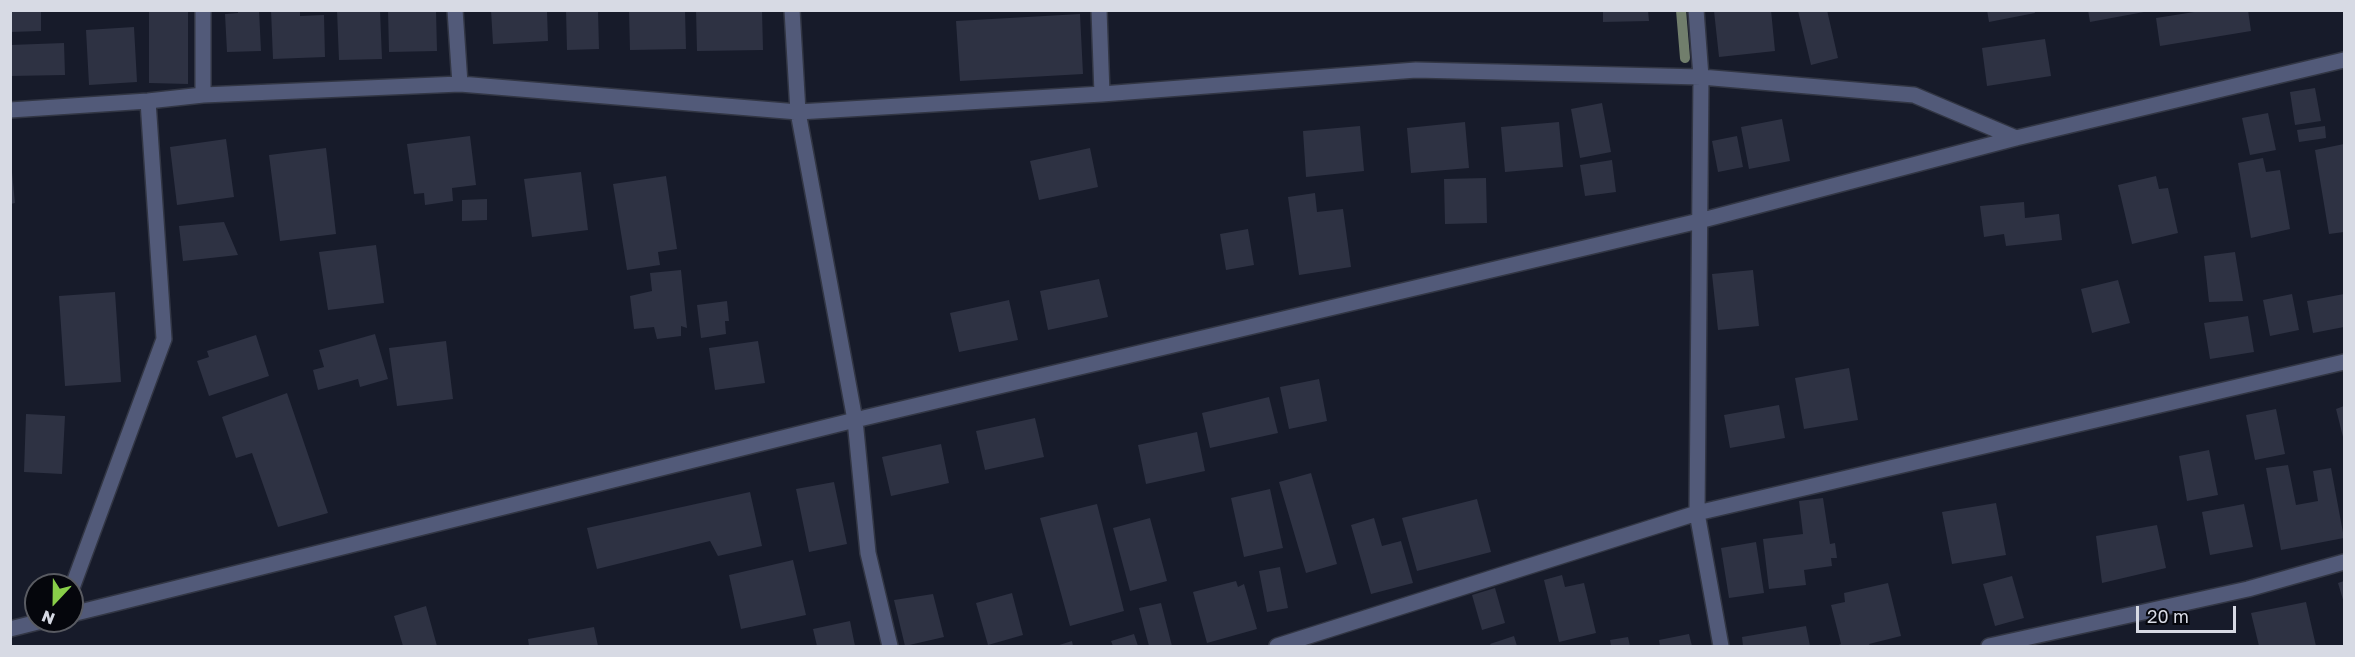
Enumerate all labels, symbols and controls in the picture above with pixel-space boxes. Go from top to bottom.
north arrow [24,573,84,633]
scale bar [2139,594,2240,632]
text: 20 m [2147,605,2189,627]
text: N [39,606,57,629]

